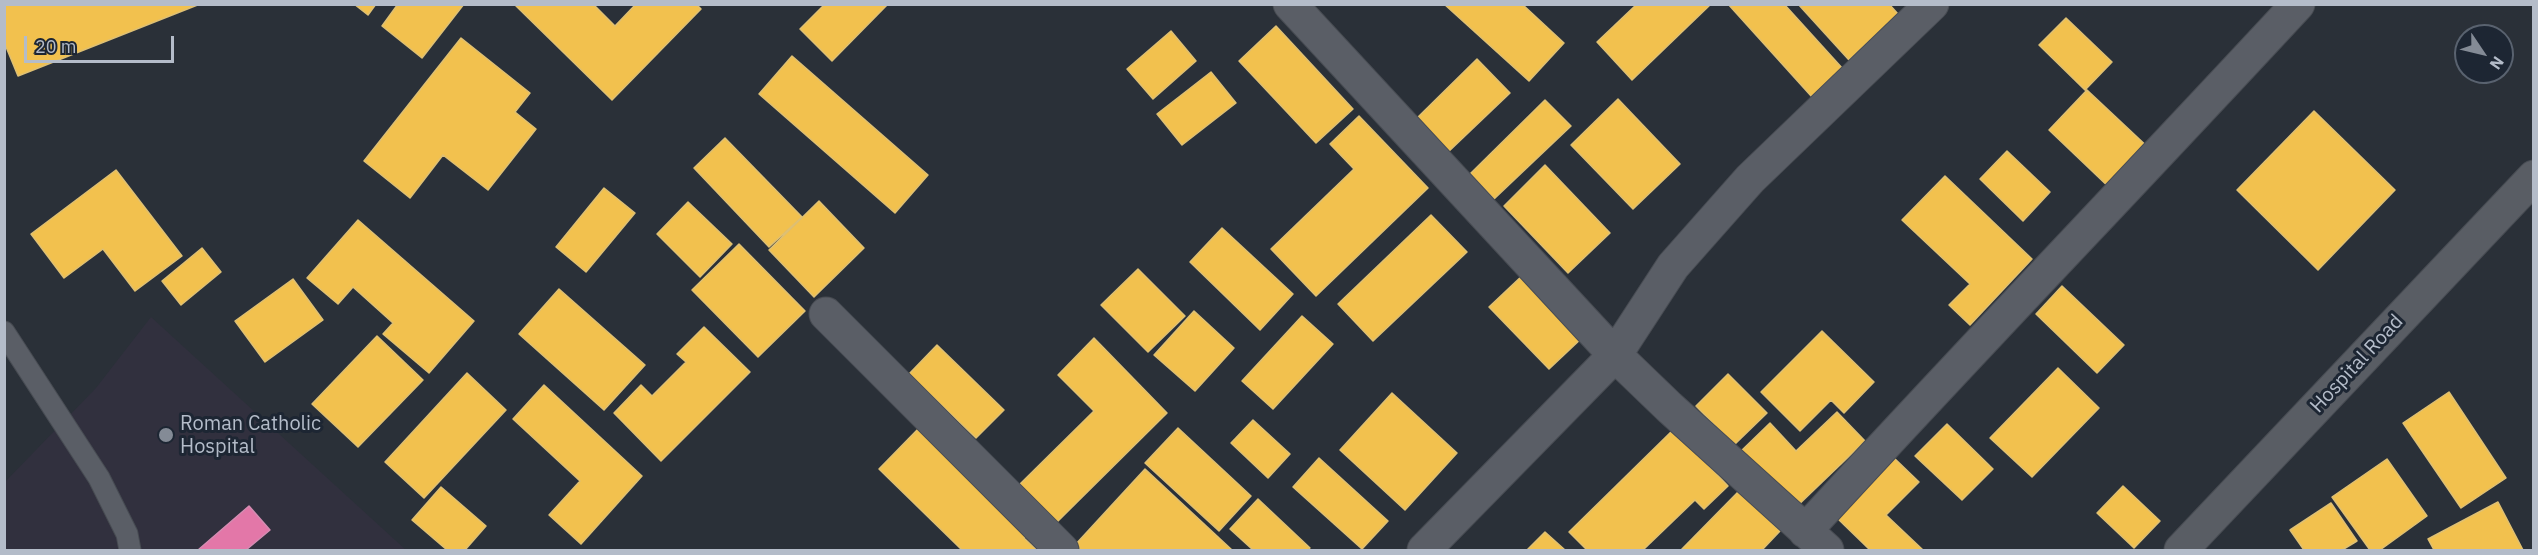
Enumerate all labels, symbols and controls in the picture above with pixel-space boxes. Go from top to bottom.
scale bar [27,24,177,62]
north arrow [2454,24,2514,84]
text: 20 m [35,35,77,58]
text: N [2486,53,2509,74]
street label: Hospital Road [2305,310,2409,418]
place label: Roman Catholic Hospital [180,412,321,459]
marker: Roman Catholic Hospital [157,426,175,444]

